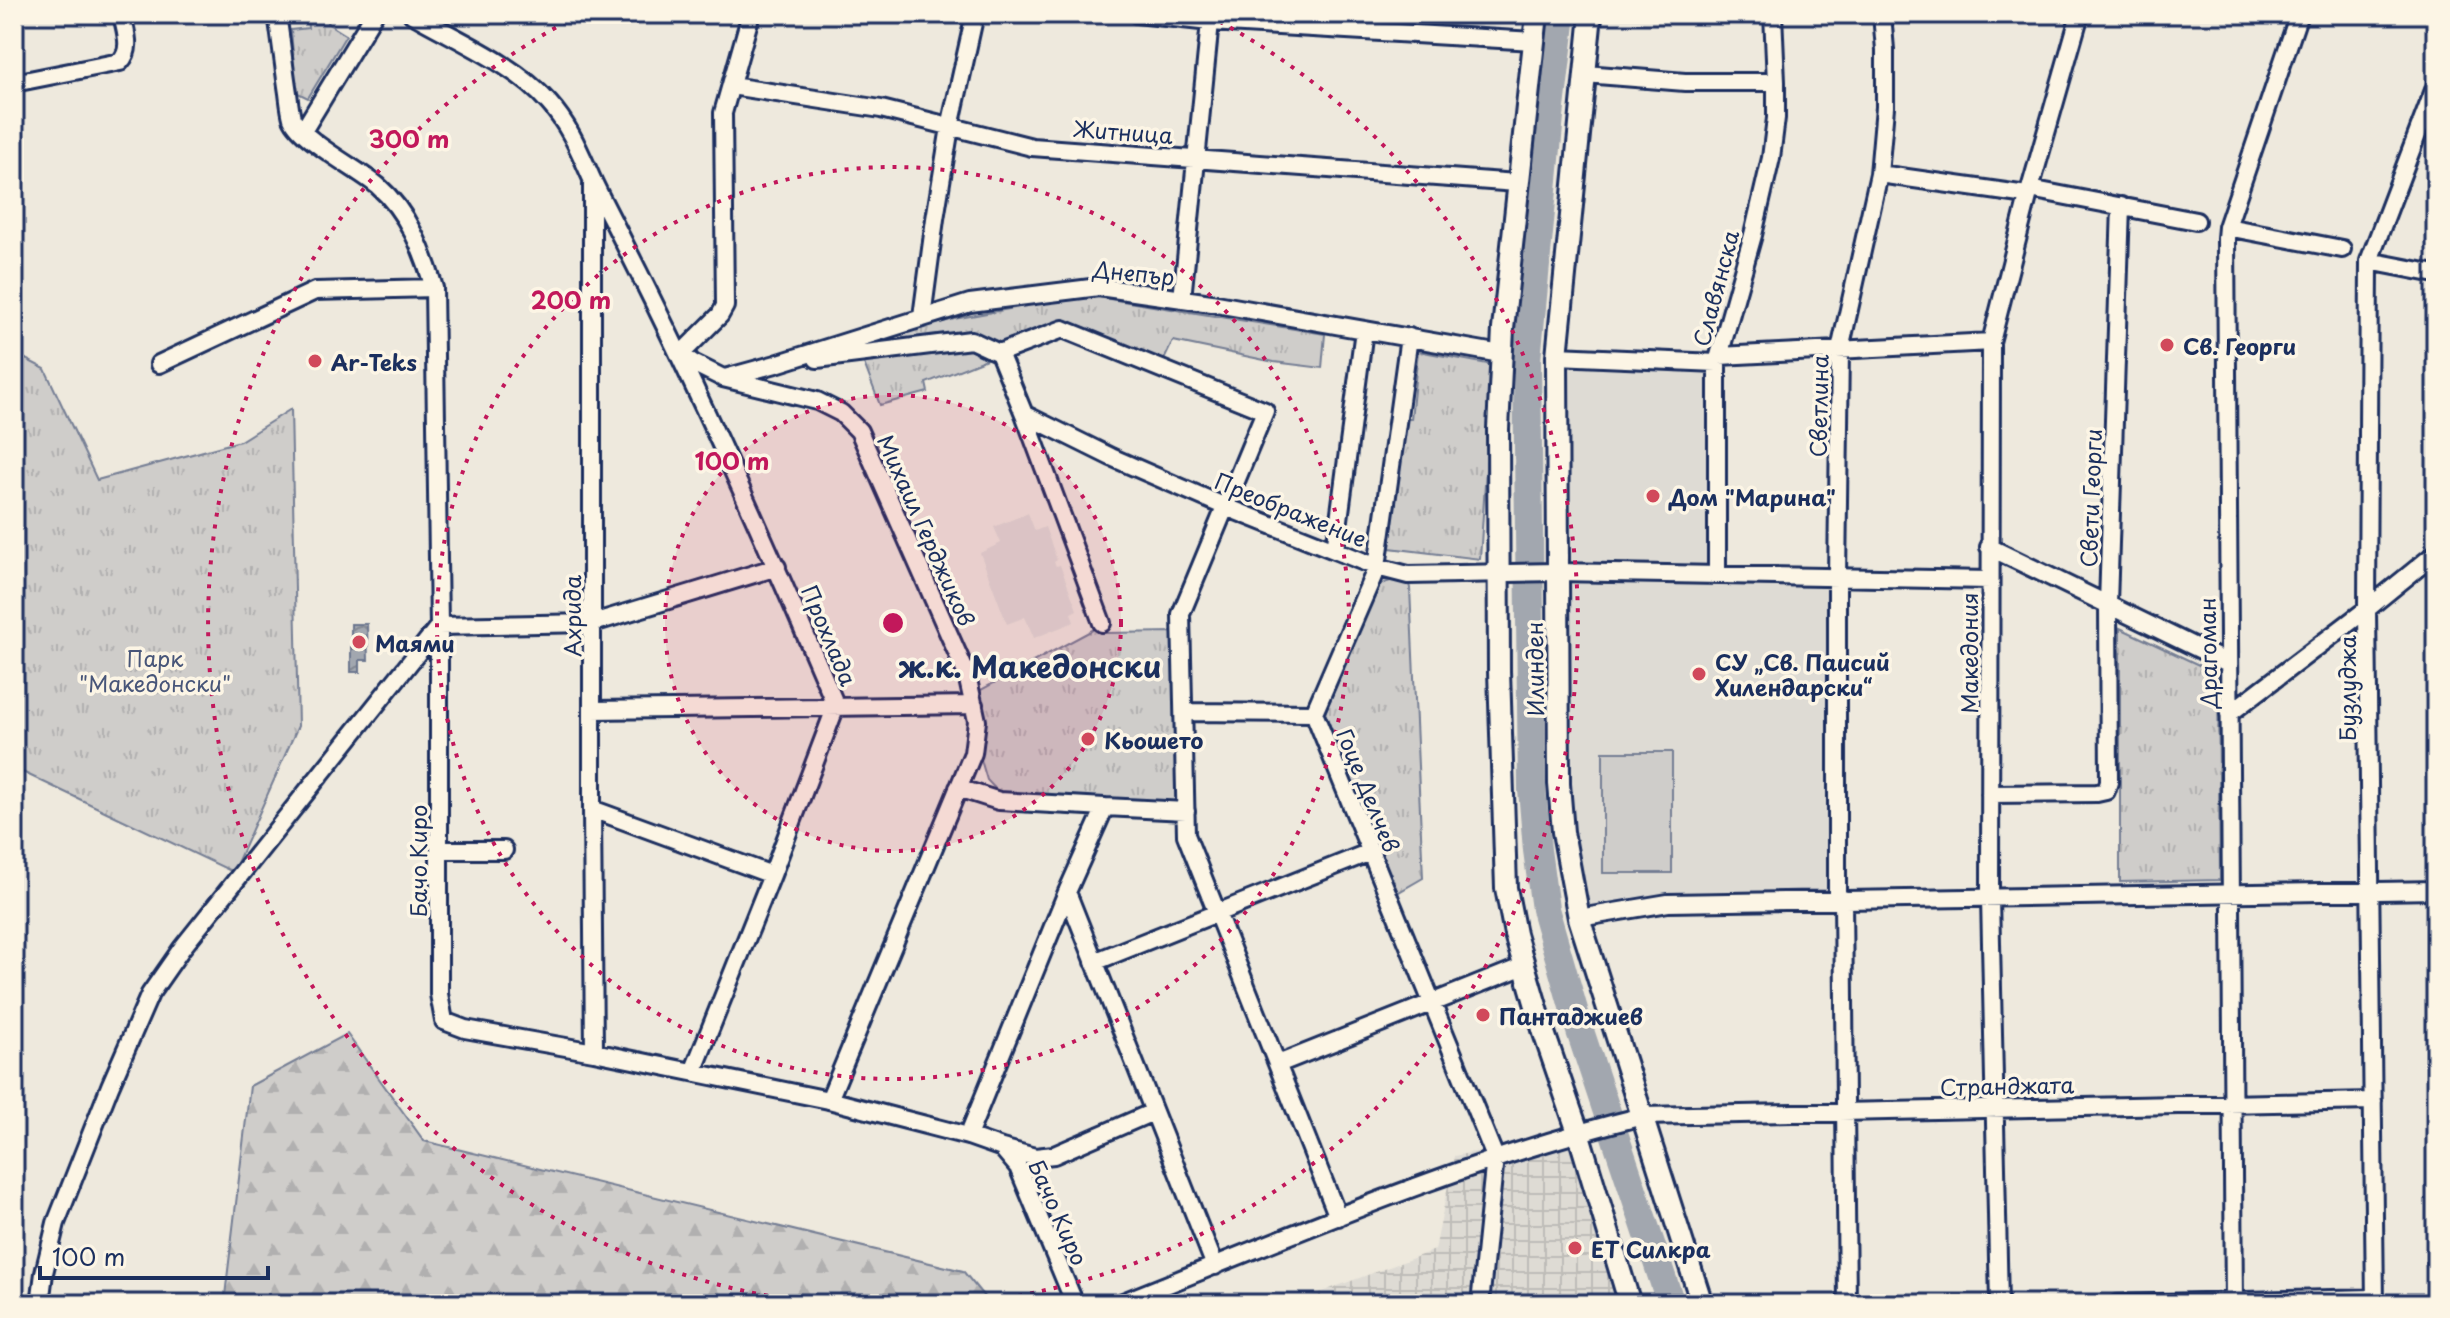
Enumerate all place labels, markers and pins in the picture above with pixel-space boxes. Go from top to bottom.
place label: Св. Георги [2183,329,2296,362]
marker: Св. Георги [2158,336,2176,354]
place label: Ar-Teks [331,345,417,378]
marker: Ar-Teks [306,352,324,370]
place label: Дом "Марина" [1668,480,1836,513]
marker: Дом "Марина" [1644,487,1662,505]
centre of rings [879,609,907,637]
place label: Маями [375,626,455,659]
marker: Маями [350,633,368,651]
place label: СУ „Св. Паисий Хилендарски“ [1715,645,1890,703]
marker: СУ „Св. Паисий Хилендарски“ [1690,665,1708,683]
place label: Кьошето [1104,723,1203,756]
marker: Кьошето [1079,730,1097,748]
place label: Пантаджиев [1499,999,1643,1032]
marker: Пантаджиев [1474,1006,1492,1024]
place label: ЕТ Силкра [1591,1232,1711,1265]
marker: ЕТ Силкра [1566,1239,1584,1257]

